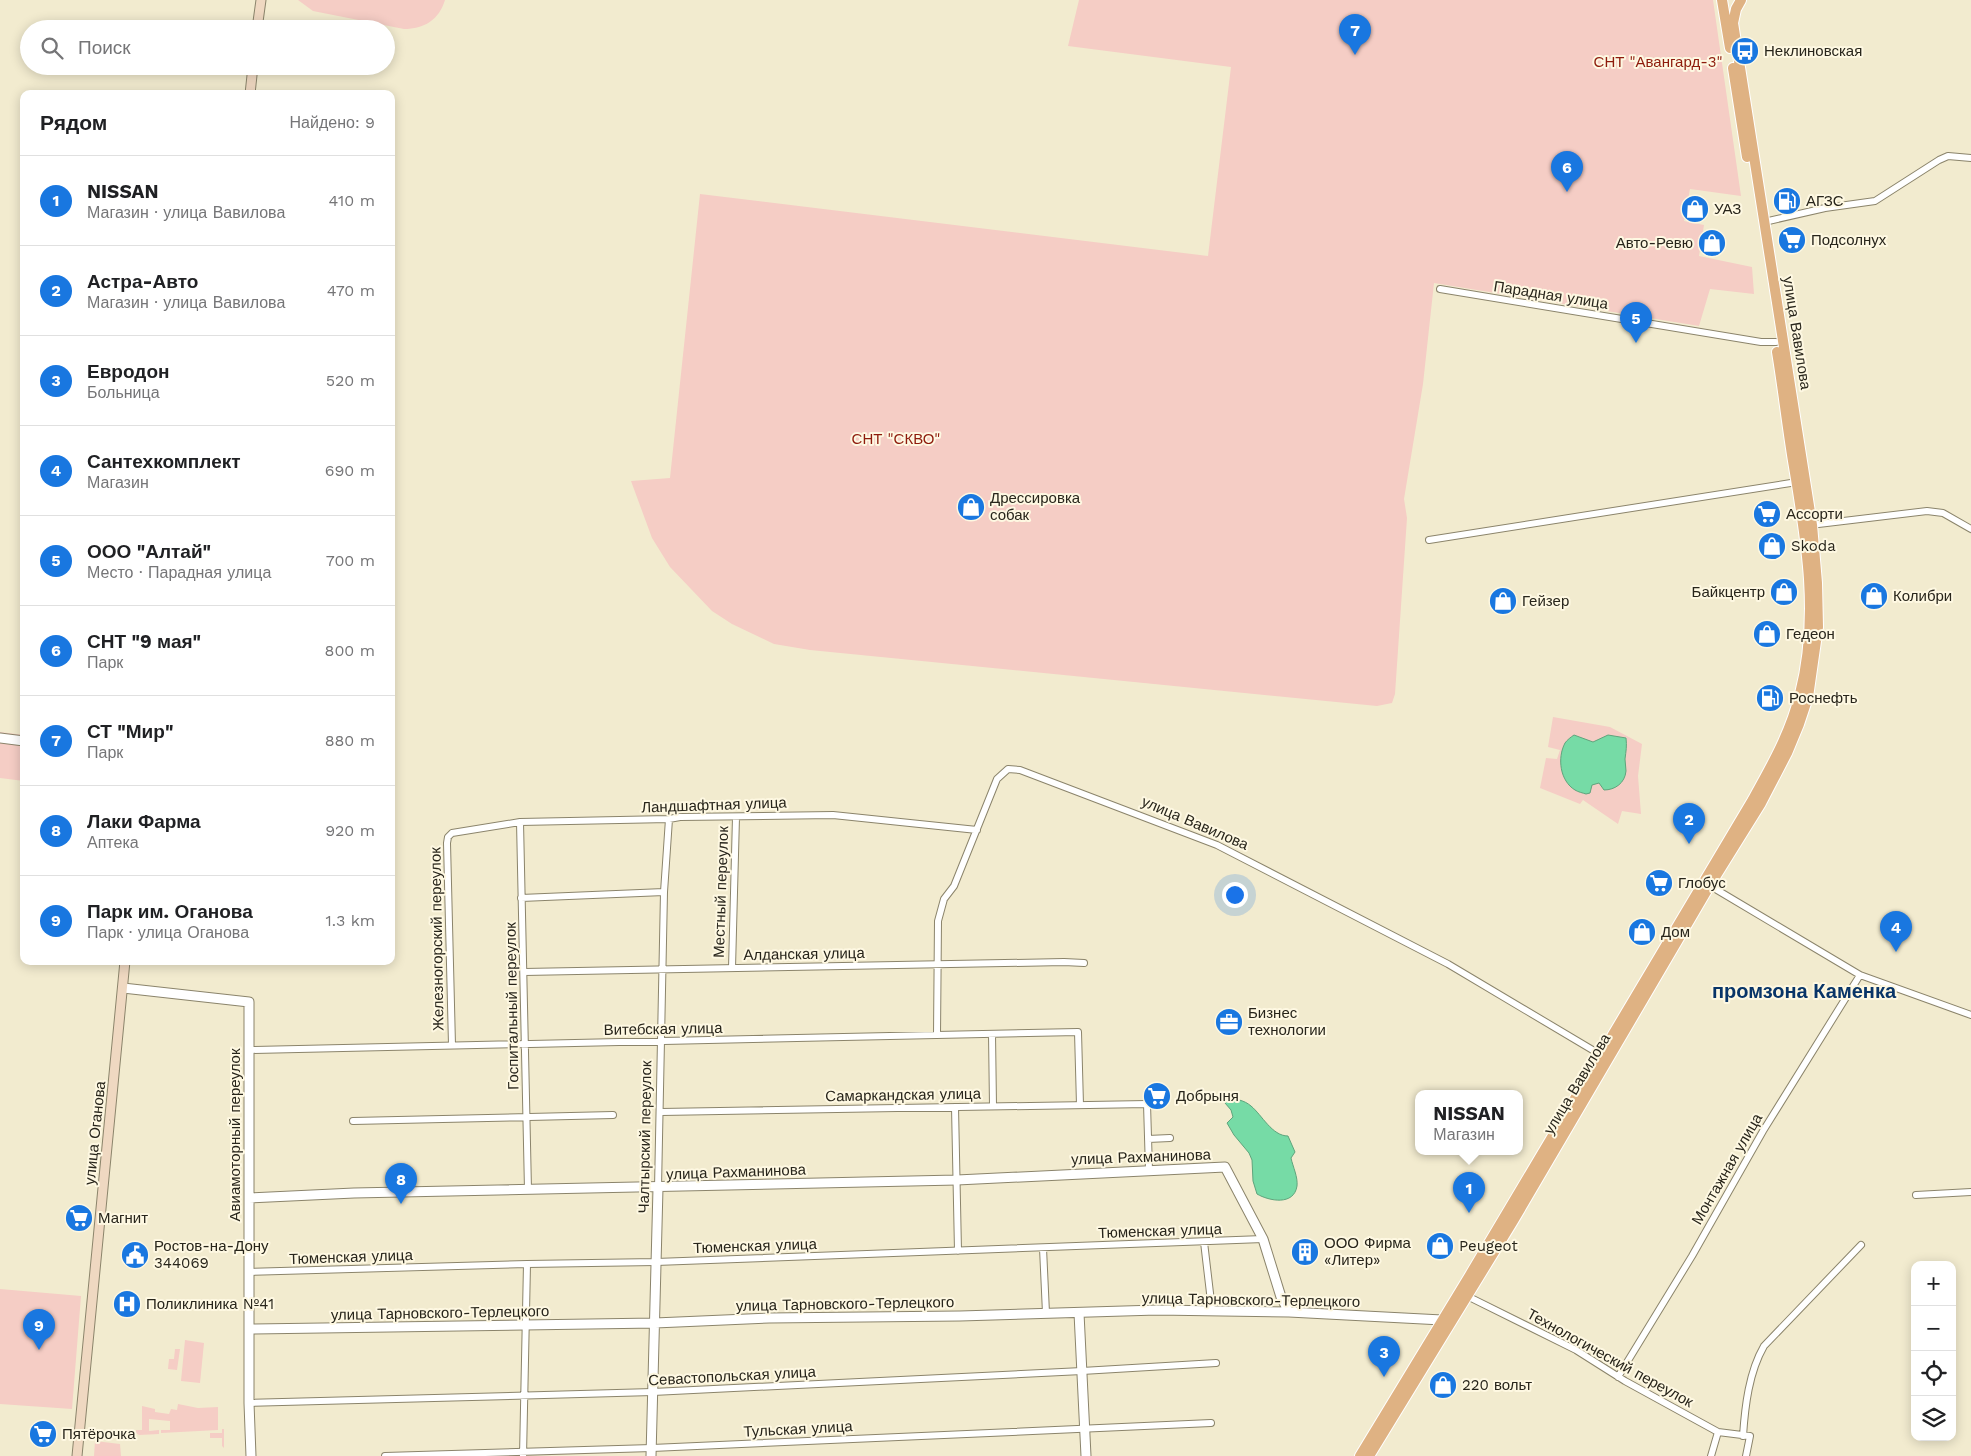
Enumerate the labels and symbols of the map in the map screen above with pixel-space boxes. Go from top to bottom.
pin: 7 [1339,14,1371,55]
bus stop icon: Неклиновская [1730,36,1760,66]
place label: Неклиновская [1764,42,1862,60]
park label: СНТ "Авангард-3" [1594,53,1722,71]
pin: 6 [1551,151,1583,192]
fuel station icon: АГЗС [1772,186,1802,216]
place label: АГЗС [1806,192,1844,210]
shop icon: УАЗ [1680,194,1710,224]
place label: УАЗ [1714,200,1741,218]
supermarket icon: Подсолнух [1777,225,1807,255]
shop icon: Авто-Ревю [1697,228,1727,258]
place label: Подсолнух [1811,231,1887,249]
place label: Авто-Ревю [1616,234,1693,252]
street label: улица Вавилова [1779,275,1815,392]
street label: Парадная улица [1492,277,1610,313]
pin: 5 [1620,302,1652,343]
park label: СНТ "СКВО" [852,430,940,448]
place label: Дрессировка собак [990,489,1081,524]
shop icon: Дрессировка собак [956,492,986,522]
supermarket icon: Ассорти [1752,499,1782,529]
place label: Ассорти [1786,505,1843,523]
shop icon: Skoda [1757,531,1787,561]
place label: Skoda [1791,537,1836,555]
shop icon: Байкцентр [1769,577,1799,607]
shop icon: Колибри [1859,581,1889,611]
place label: Байкцентр [1692,583,1765,601]
shop icon: Гейзер [1488,586,1518,616]
place label: Колибри [1893,587,1952,605]
place label: Гейзер [1522,592,1569,610]
shop icon: Гедеон [1752,619,1782,649]
place label: Гедеон [1786,625,1835,643]
fuel station icon: Роснефть [1755,683,1785,713]
place label: Роснефть [1789,689,1858,707]
street label: улица Вавилова [1139,792,1252,854]
street label: Ландшафтная улица [641,793,788,817]
pin: 2 [1673,803,1705,844]
street label: Местный переулок [710,825,732,958]
street label: Железногорский переулок [426,847,448,1031]
supermarket icon: Глобус [1644,868,1674,898]
place label: Глобус [1678,874,1726,892]
your location [1222,882,1248,908]
pin: 4 [1880,911,1912,952]
shop icon: Дом [1627,917,1657,947]
street label: Госпитальный переулок [502,922,522,1090]
place label: Дом [1661,923,1690,941]
street label: Алданская улица [743,944,865,964]
district label: промзона Каменка [1712,979,1897,1003]
place label: Бизнес технологии [1248,1004,1326,1039]
office icon: Бизнес технологии [1214,1007,1244,1037]
street label: Витебская улица [603,1019,723,1039]
street label: улица Вавилова [1540,1030,1615,1138]
street label: Авиамоторный переулок [226,1048,244,1221]
street label: Чалтырский переулок [635,1060,655,1214]
street label: улица Оганова [81,1080,109,1186]
supermarket icon: Добрыня [1142,1081,1172,1111]
street label: Самаркандская улица [825,1085,982,1105]
place label: Добрыня [1176,1087,1239,1105]
street label: Монтажная улица [1688,1110,1766,1228]
street label: улица Рахманинова [1071,1146,1212,1168]
street label: улица Рахманинова [666,1161,807,1183]
pin: 8 [385,1163,417,1204]
pin: 1 [1453,1172,1485,1213]
supermarket icon: Магнит [64,1203,94,1233]
place label: Магнит [98,1209,148,1227]
street label: Тюменская улица [1098,1220,1223,1242]
shop icon: Peugeot [1425,1231,1455,1261]
place label: ООО Фирма «Литер» [1324,1234,1412,1269]
street label: Тюменская улица [693,1235,818,1257]
place label: Ростов-на-Дону 344069 [154,1237,269,1272]
building icon: ООО Фирма «Литер» [1290,1237,1320,1267]
place label: Peugeot [1459,1237,1518,1255]
public building icon: Ростов-на-Дону 344069 [120,1240,150,1270]
street label: Тюменская улица [289,1246,414,1268]
hospital icon: Поликлиника №41 [112,1289,142,1319]
street label: улица Тарновского-Терлецкого [1142,1289,1360,1311]
street label: улица Тарновского-Терлецкого [736,1293,954,1315]
place label: Поликлиника №41 [146,1295,274,1313]
street label: улица Тарновского-Терлецкого [331,1302,549,1324]
street label: Технологический переулок [1524,1305,1697,1411]
pin: 9 [23,1309,55,1350]
pin: 3 [1368,1336,1400,1377]
street label: Севастопольская улица [648,1363,817,1389]
shop icon: 220 вольт [1428,1370,1458,1400]
place label: 220 вольт [1462,1376,1532,1394]
street label: Тульская улица [743,1417,854,1441]
supermarket icon: Пятёрочка [28,1419,58,1449]
place label: Пятёрочка [62,1425,136,1443]

